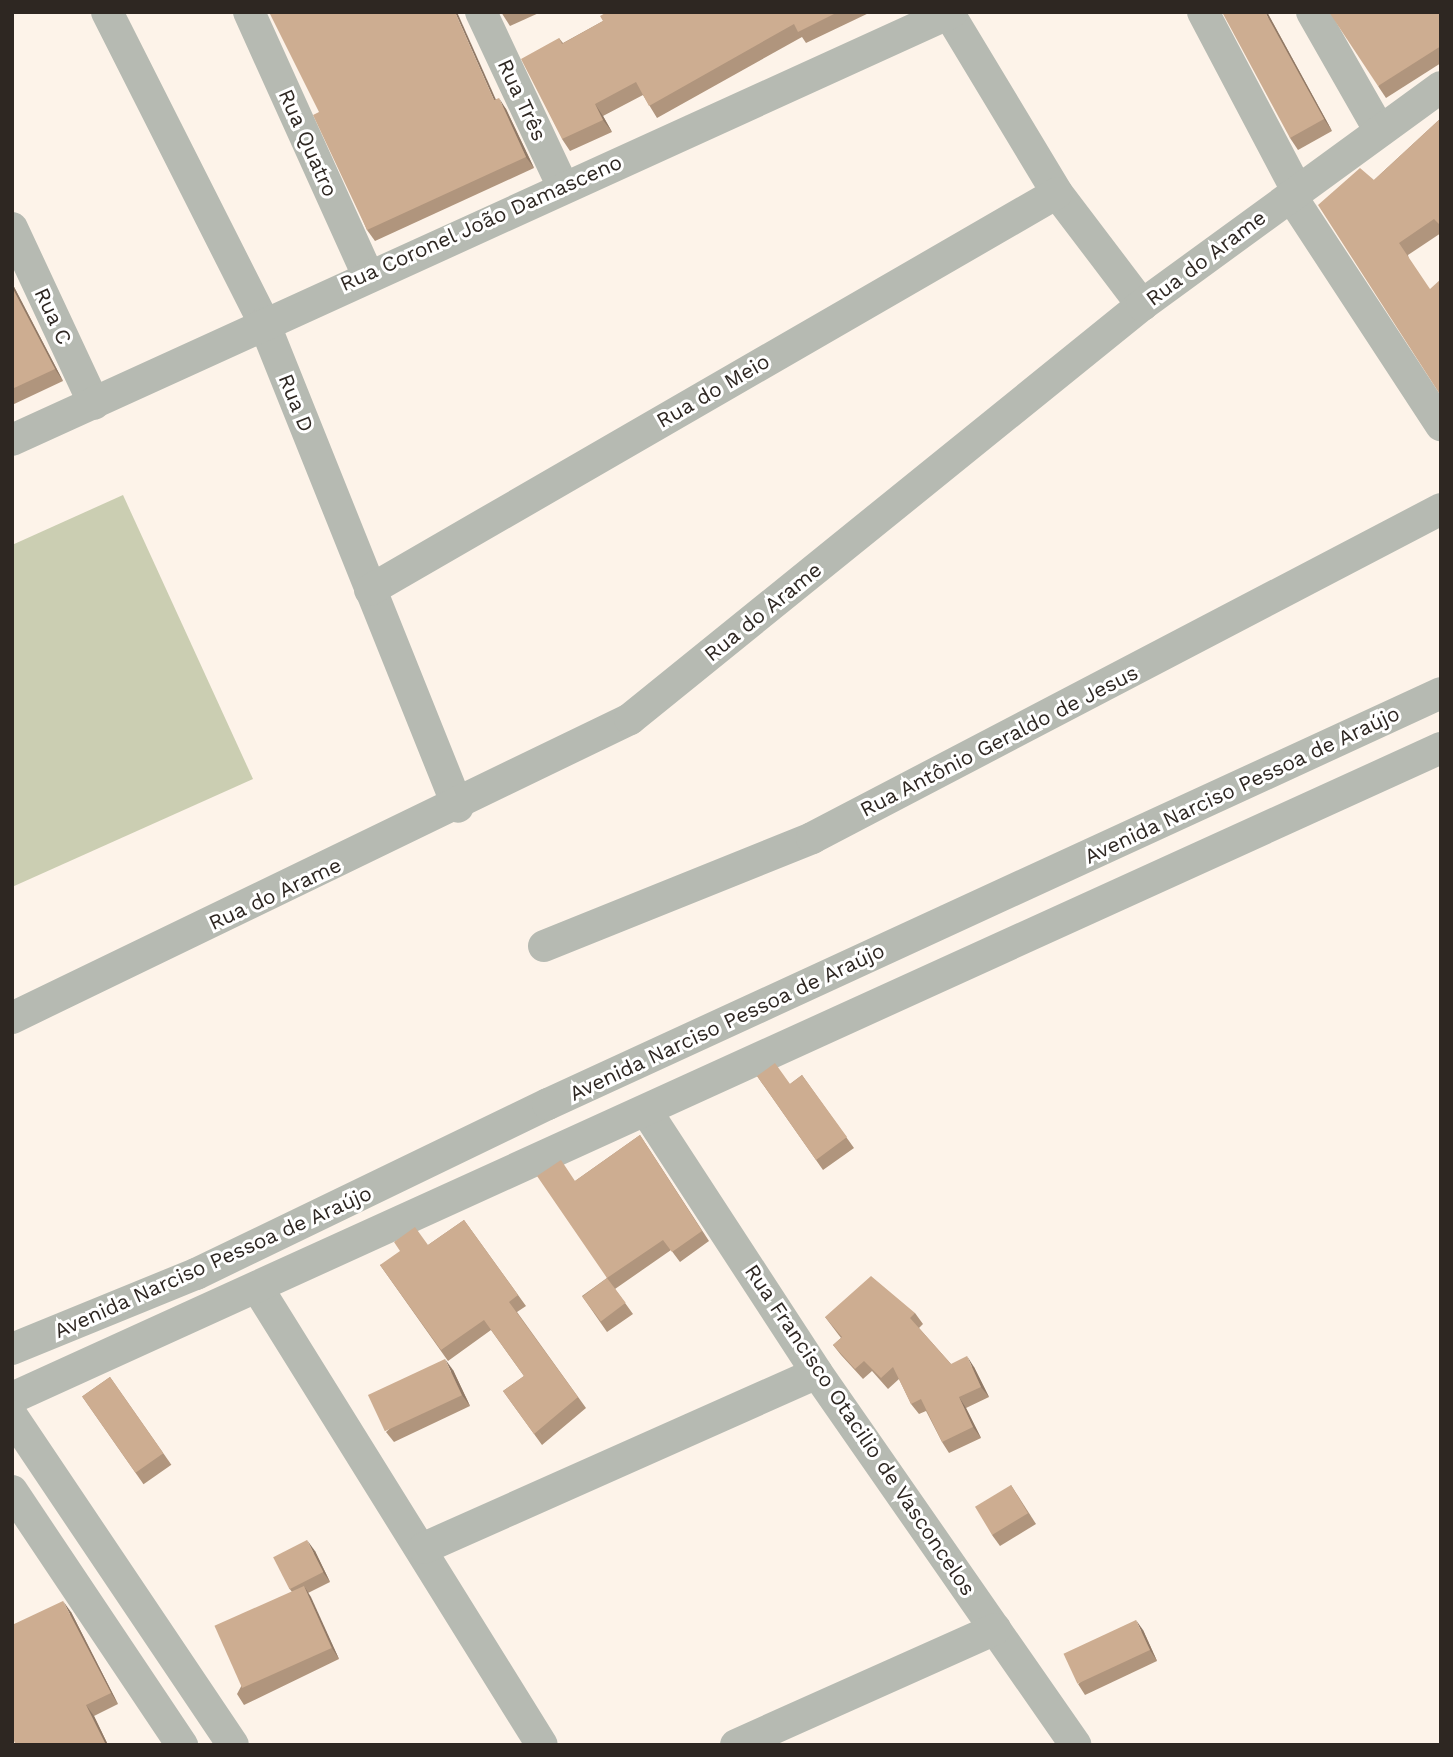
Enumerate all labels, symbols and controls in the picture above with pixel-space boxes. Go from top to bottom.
street label: Rua Três [492,55,552,145]
street label: Rua Quatro [273,85,343,201]
street label: Rua Coronel João Damasceno [335,149,627,297]
street label: Rua do Arame [1141,204,1271,312]
street label: Rua C [29,283,77,349]
street label: Rua do Meio [652,348,774,434]
street label: Rua D [273,370,319,436]
street label: Rua do Arame [699,557,827,667]
street label: Rua Antônio Geraldo de Jesus [855,659,1143,823]
street label: Avenida Narciso Pessoa de Araújo [1080,700,1404,870]
street label: Rua do Arame [204,852,346,936]
street label: Avenida Narciso Pessoa de Araújo [565,937,889,1107]
street label: Avenida Narciso Pessoa de Araújo [50,1180,376,1344]
street label: Rua Francisco Otacilio de Vasconcelos [739,1259,981,1601]

